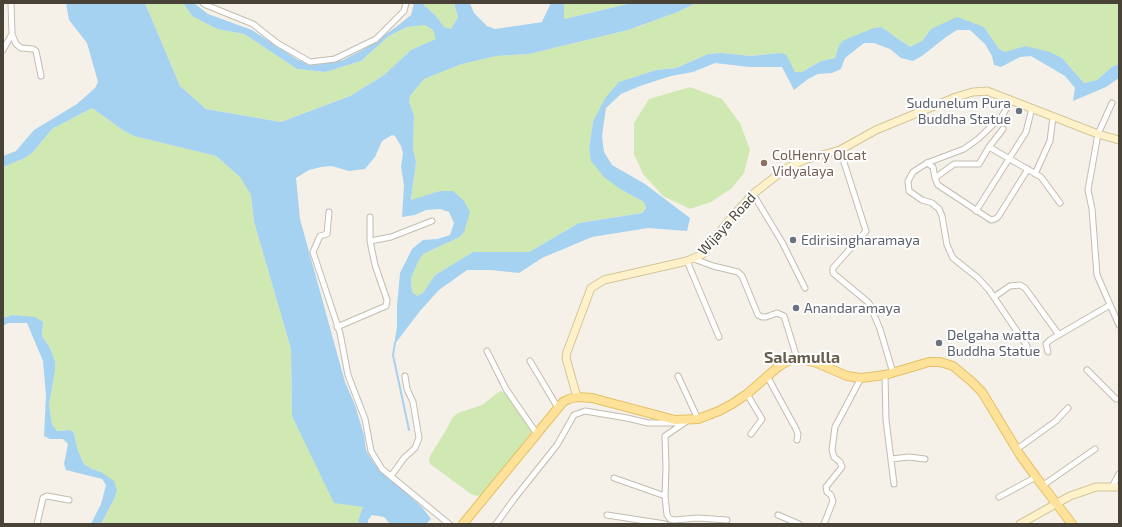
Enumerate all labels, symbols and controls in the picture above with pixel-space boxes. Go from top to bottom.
place label: Sudunelum Pura Buddha Statue [906,95,1011,128]
marker: Sudunelum Pura Buddha Statue [1014,106,1024,116]
place label: ColHenry Olcat Vidyalaya [772,147,867,180]
marker: ColHenry Olcat Vidyalaya [759,158,769,168]
street label: Wijaya Road [695,189,759,259]
place label: Edirisingharamaya [801,232,920,248]
marker: Edirisingharamaya [788,235,798,245]
place label: Anandaramaya [804,300,901,316]
marker: Anandaramaya [791,303,801,313]
place label: Delgaha watta Buddha Statue [947,327,1040,360]
marker: Delgaha watta Buddha Statue [934,338,944,348]
district label: Salamulla [764,348,840,368]

